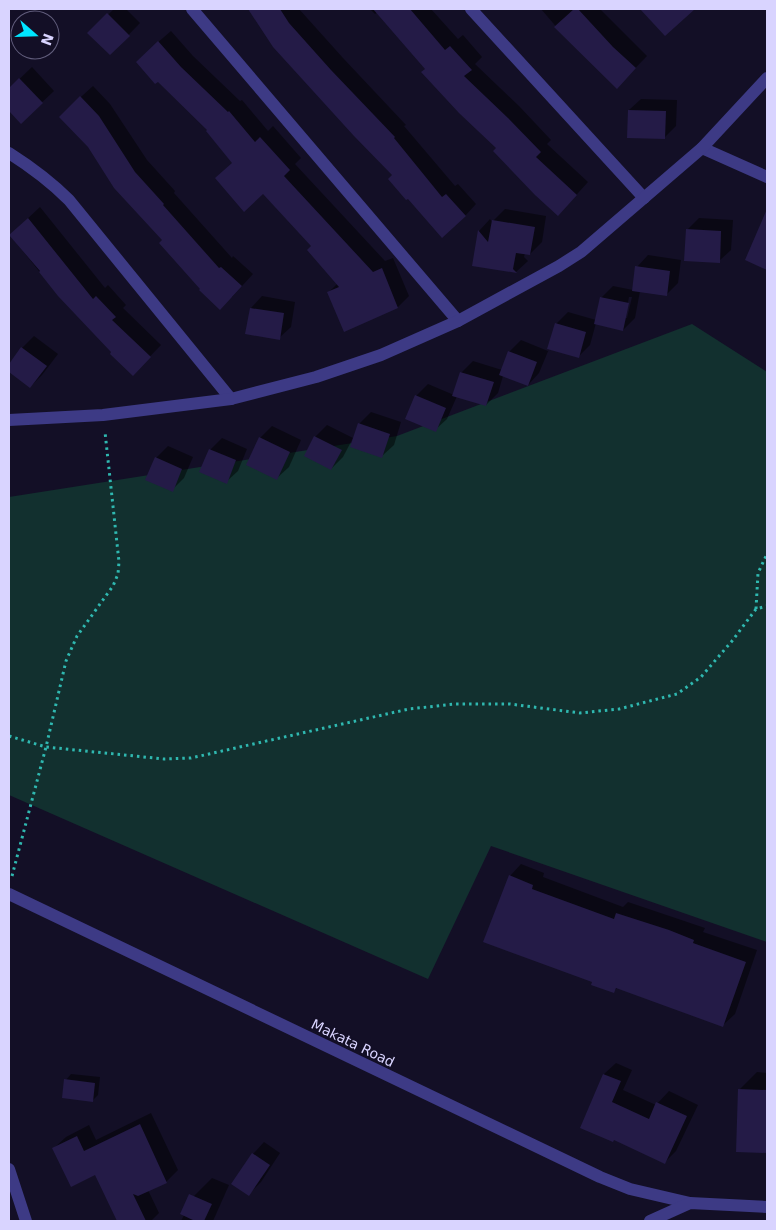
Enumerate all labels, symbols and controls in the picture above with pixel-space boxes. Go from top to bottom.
north arrow [10,10,60,60]
text: N [38,31,57,48]
street label: Makata Road [309,1016,397,1070]

